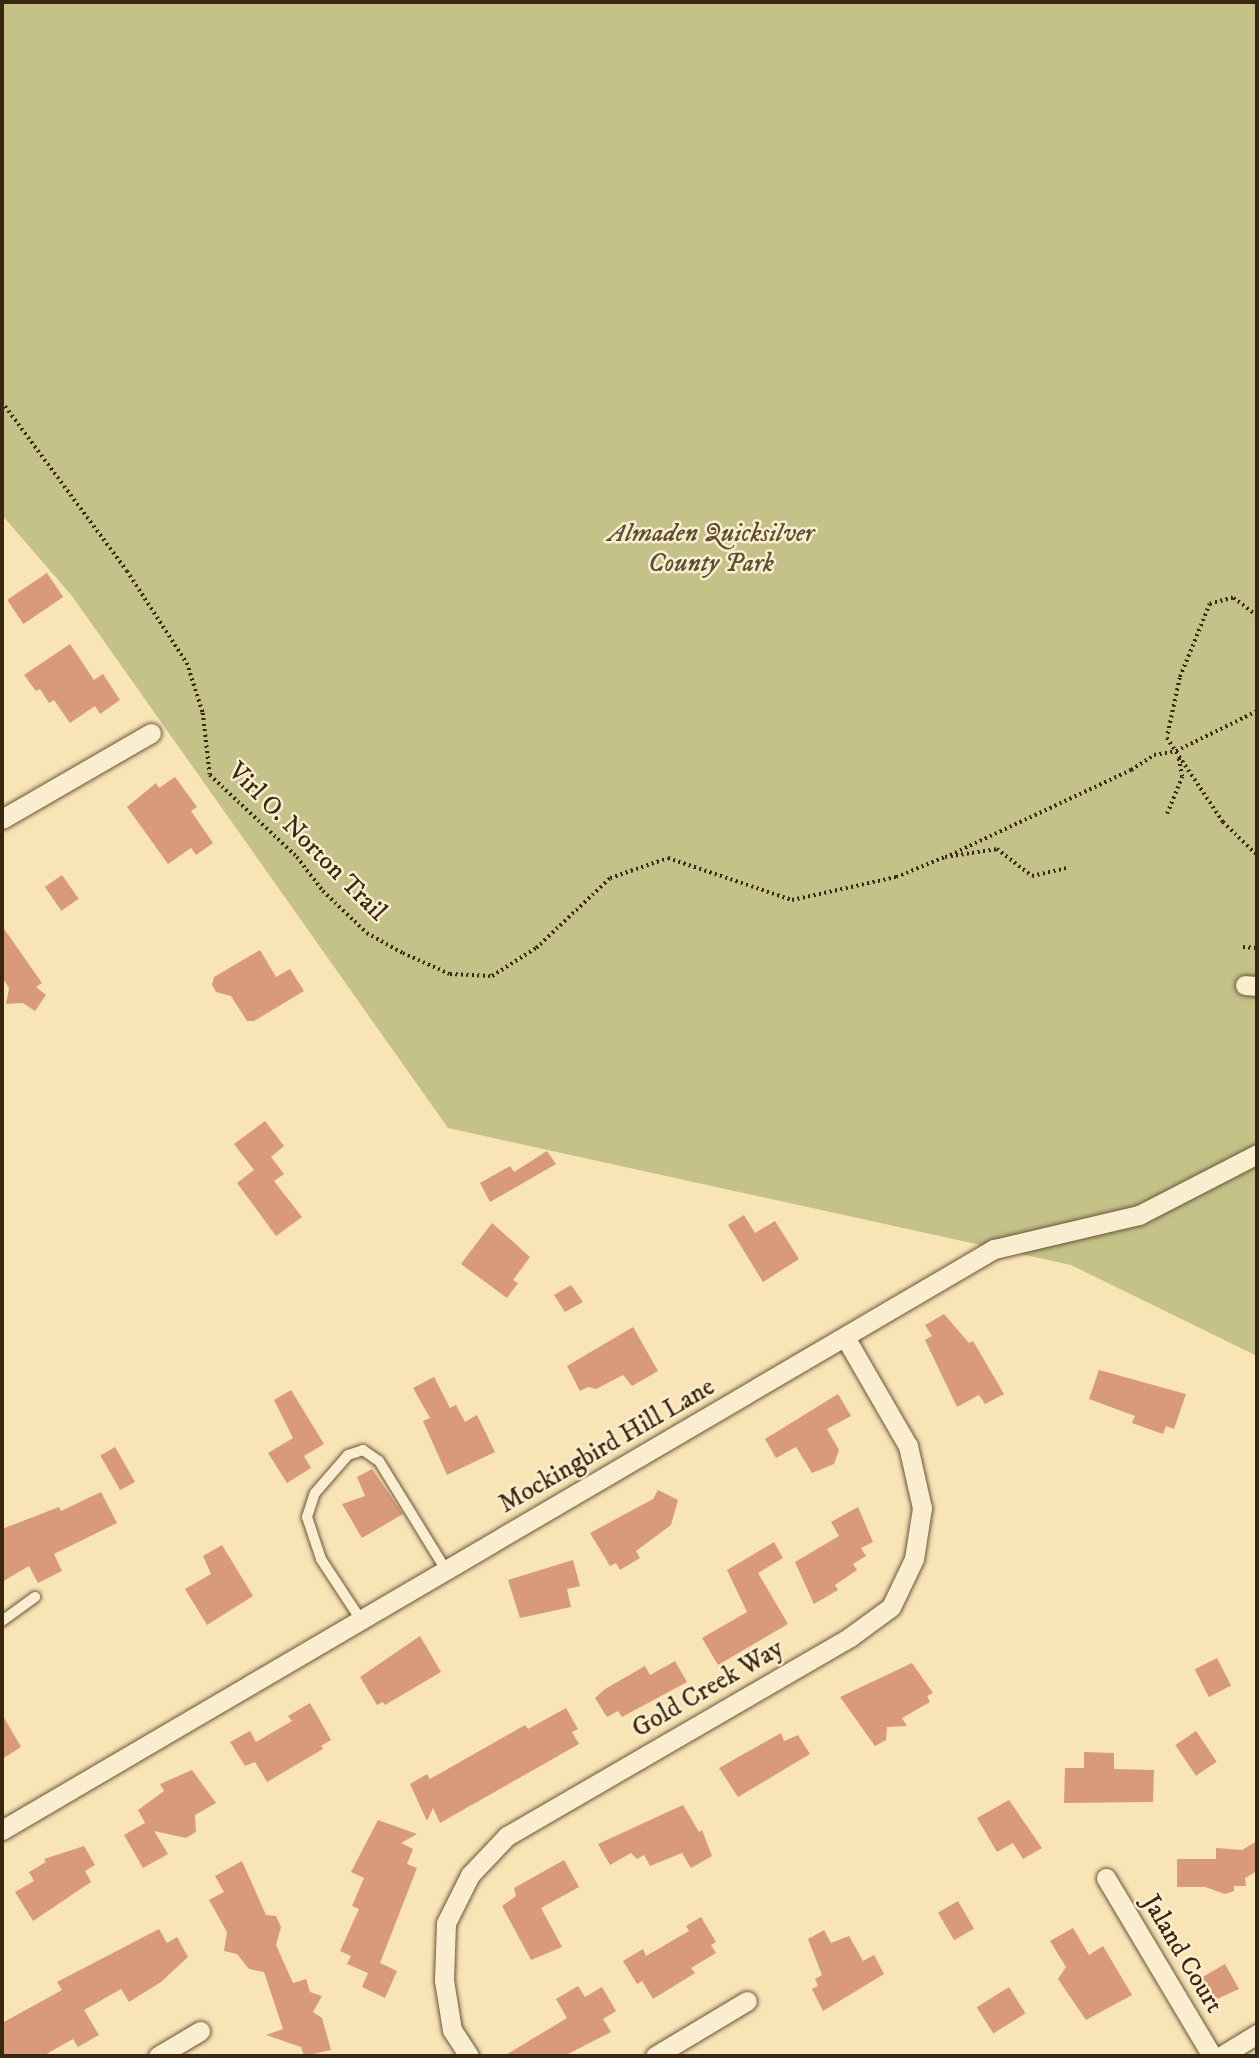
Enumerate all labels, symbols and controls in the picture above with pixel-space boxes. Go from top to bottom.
park label: Almaden Quicksilver County Park [608,518,814,580]
street label: Virl O. Norton Trail [221,756,393,928]
street label: Mockingbird Hill Lane [494,1372,720,1520]
street label: Gold Creek Way [627,1633,789,1745]
street label: Jaland Court [1135,1889,1229,2019]

